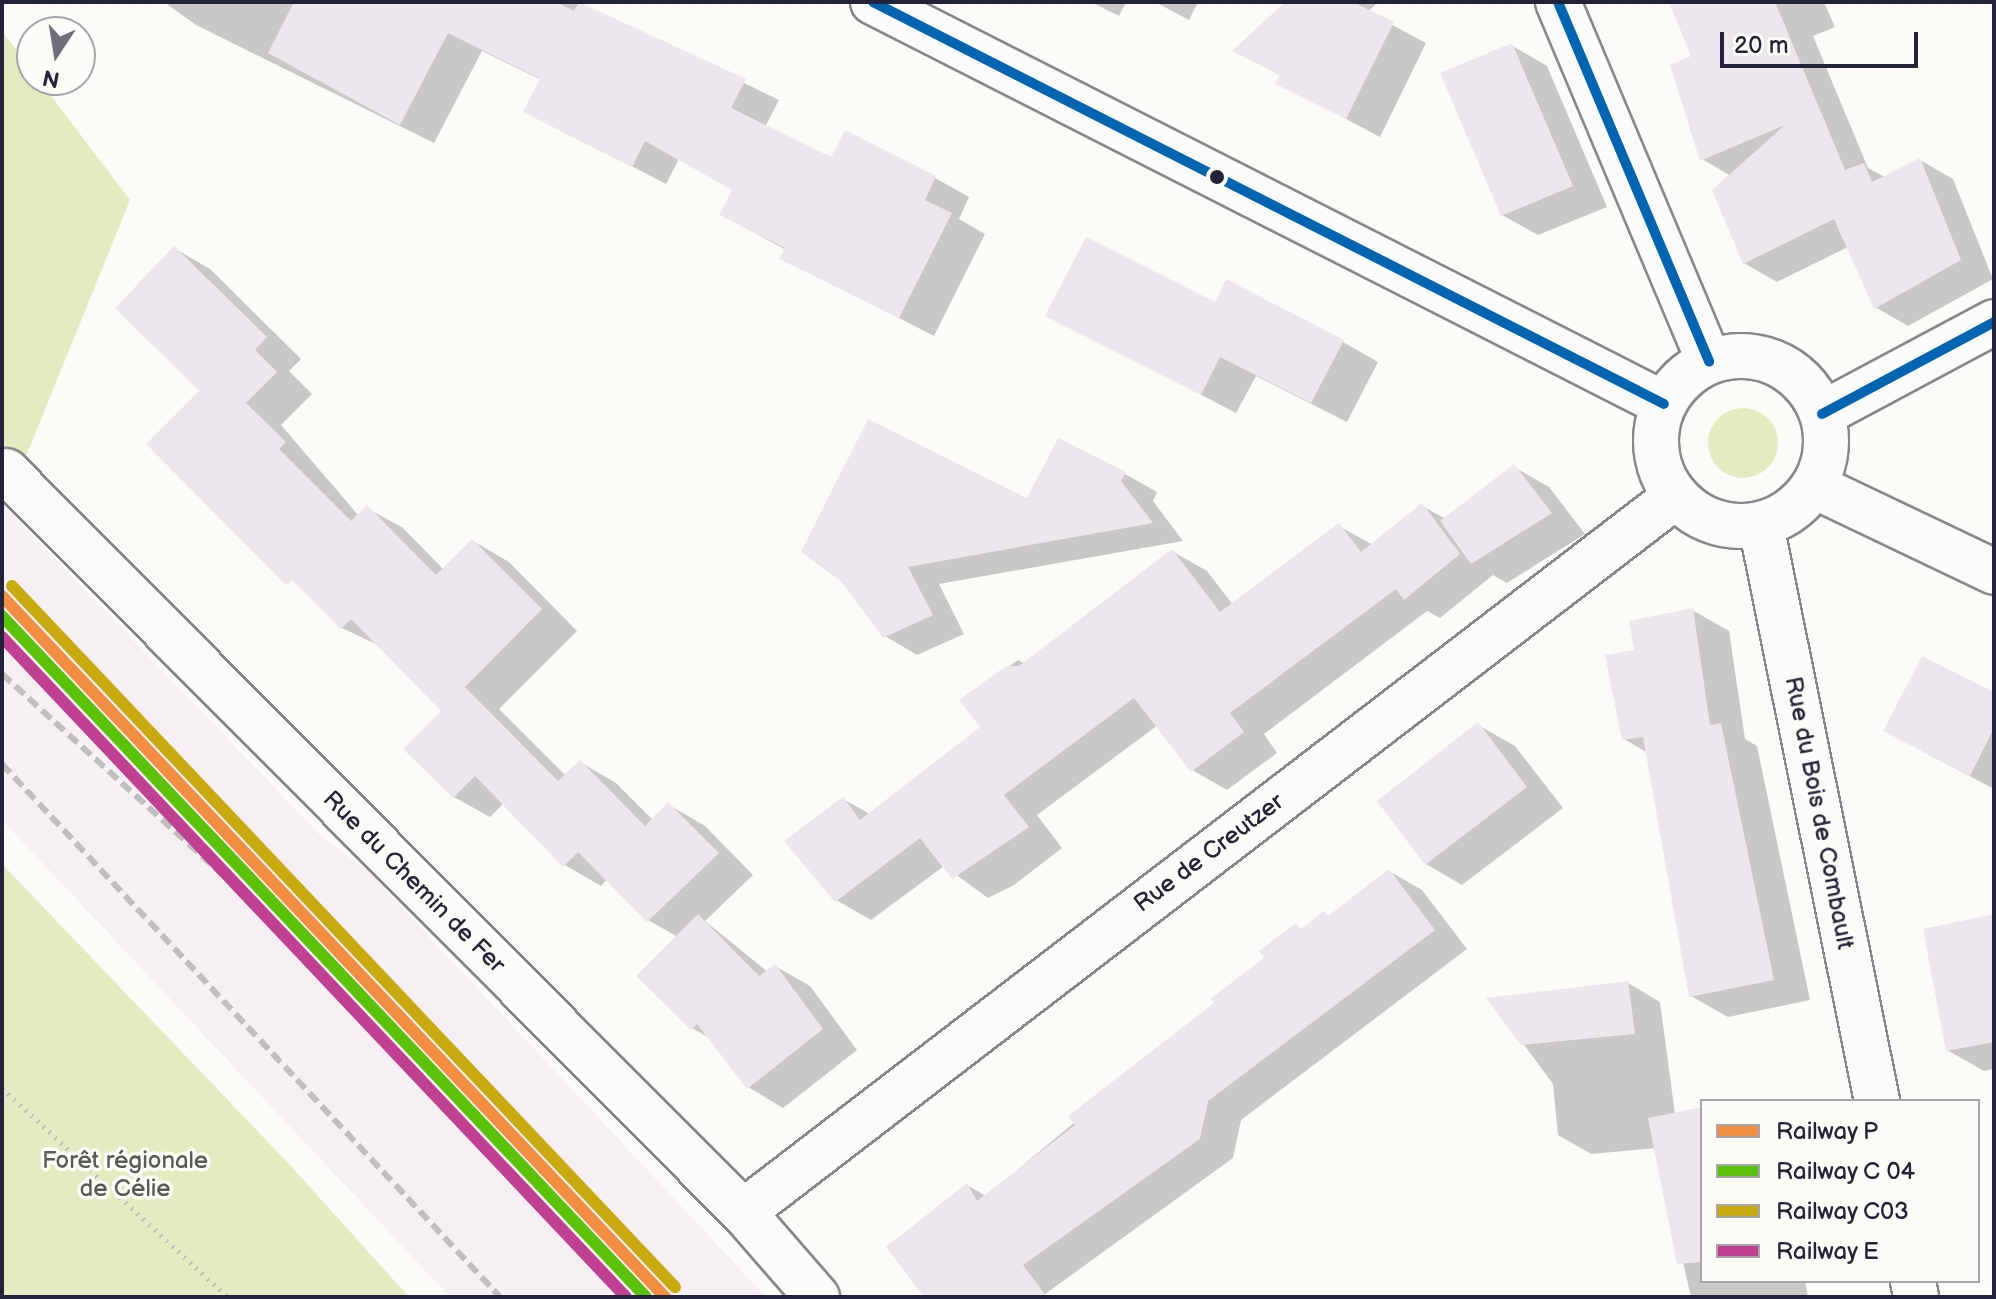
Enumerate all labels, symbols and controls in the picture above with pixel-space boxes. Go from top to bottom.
north arrow [16,16,96,96]
scale bar [1724,16,1922,66]
text: 20 m [1734,31,1789,60]
text: N [40,63,62,93]
unlabelled marker [1209,169,1225,185]
street label: Rue du Bois de Combault [1778,674,1860,952]
street label: Rue du Chemin de Fer [317,785,511,979]
street label: Rue de Creutzer [1129,787,1289,919]
legend [1700,1099,1980,1283]
text: Railway P [1776,1117,1878,1146]
park label: Forêt régionale de Célie [42,1147,208,1203]
text: Railway C 04 [1776,1157,1915,1186]
text: Railway C03 [1776,1197,1909,1226]
text: Railway E [1776,1237,1879,1266]

